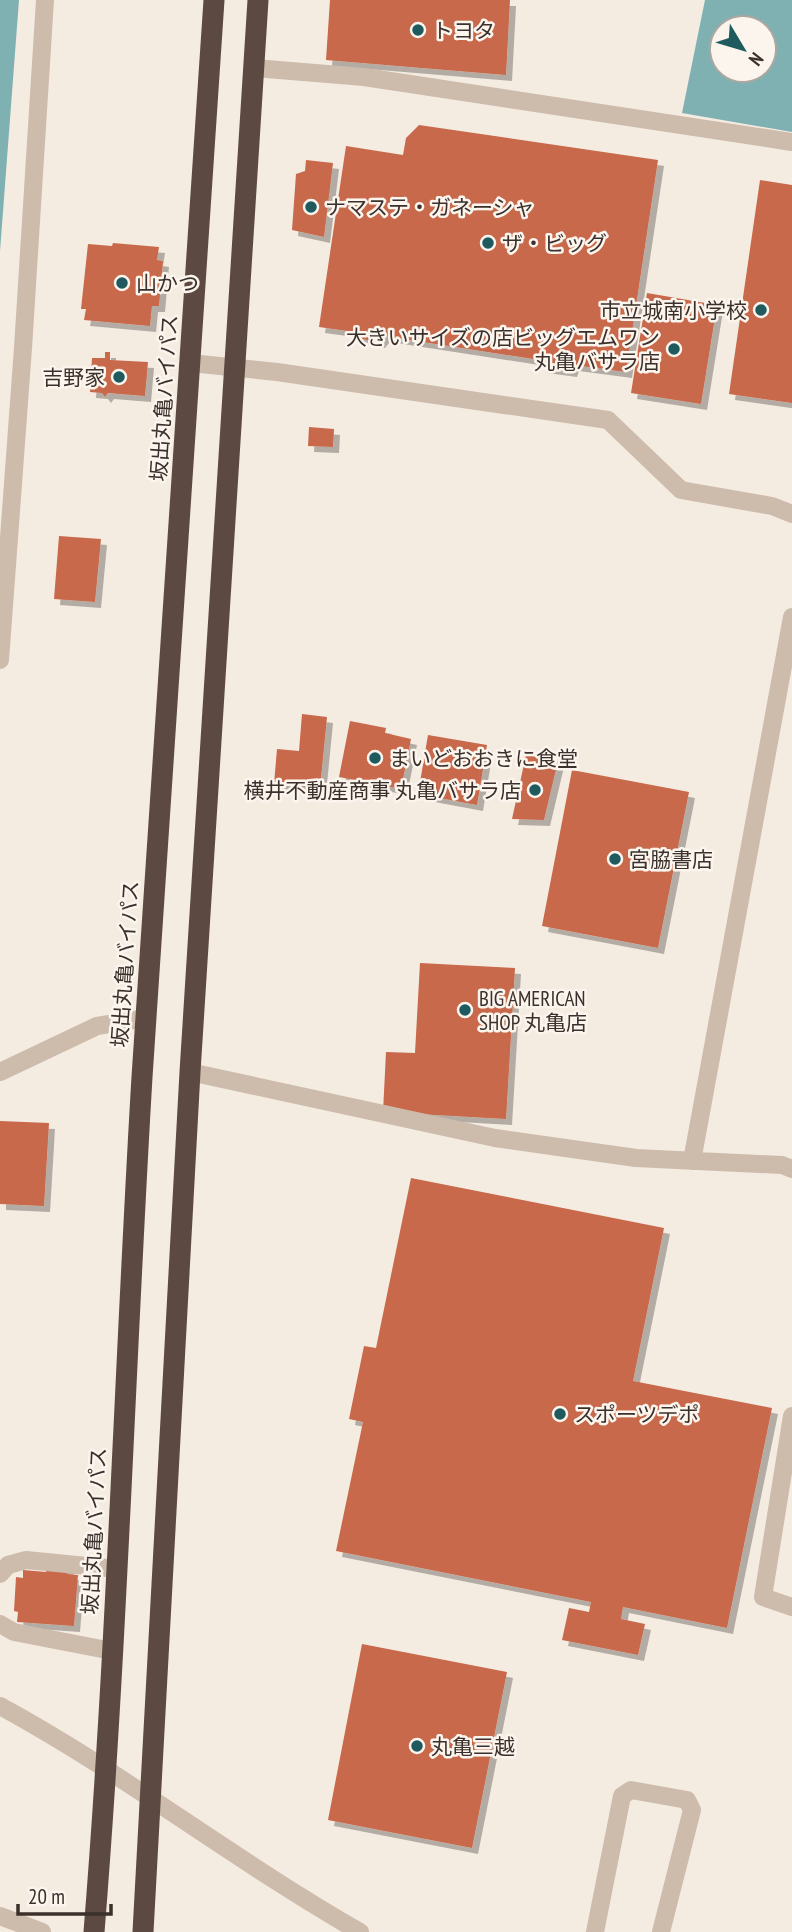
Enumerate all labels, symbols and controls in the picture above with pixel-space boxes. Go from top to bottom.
north arrow [708,14,778,84]
place label: トヨタ [432,17,495,44]
marker: トヨタ [410,22,426,38]
text: N [744,48,769,71]
place label: ナマステ・ガネーシャ [325,194,535,221]
marker: ナマステ・ガネーシャ [303,199,319,215]
place label: ザ・ビッグ [502,230,607,257]
marker: ザ・ビッグ [480,235,496,251]
place label: 山かつ [136,270,199,297]
marker: 山かつ [114,275,130,291]
place label: 市立城南小学校 [600,297,747,324]
marker: 市立城南小学校 [753,302,769,318]
street label: 坂出丸亀バイパス [145,313,183,483]
place label: 大きいサイズの店ビッグエムワン 丸亀バサラ店 [346,324,660,375]
marker: 大きいサイズの店ビッグエムワン 丸亀バサラ店 [666,341,682,357]
place label: 吉野家 [42,364,105,391]
marker: 吉野家 [111,369,127,385]
place label: まいどおおきに食堂 [389,745,578,772]
marker: まいどおおきに食堂 [367,750,383,766]
place label: 横井不動産商事 丸亀バサラ店 [244,777,521,804]
marker: 横井不動産商事 丸亀バサラ店 [527,782,543,798]
place label: 宮脇書店 [629,846,713,873]
marker: 宮脇書店 [607,851,623,867]
street label: 坂出丸亀バイパス [106,879,144,1049]
place label: BIG AMERICAN SHOP 丸亀店 [479,985,587,1036]
marker: BIG AMERICAN SHOP 丸亀店 [457,1002,473,1018]
place label: スポーツデポ [574,1401,700,1428]
marker: スポーツデポ [552,1406,568,1422]
street label: 坂出丸亀バイパス [76,1447,112,1615]
place label: 丸亀三越 [431,1733,515,1760]
marker: 丸亀三越 [409,1738,425,1754]
scale bar [18,1872,110,1916]
text: 20 m [28,1883,65,1910]

